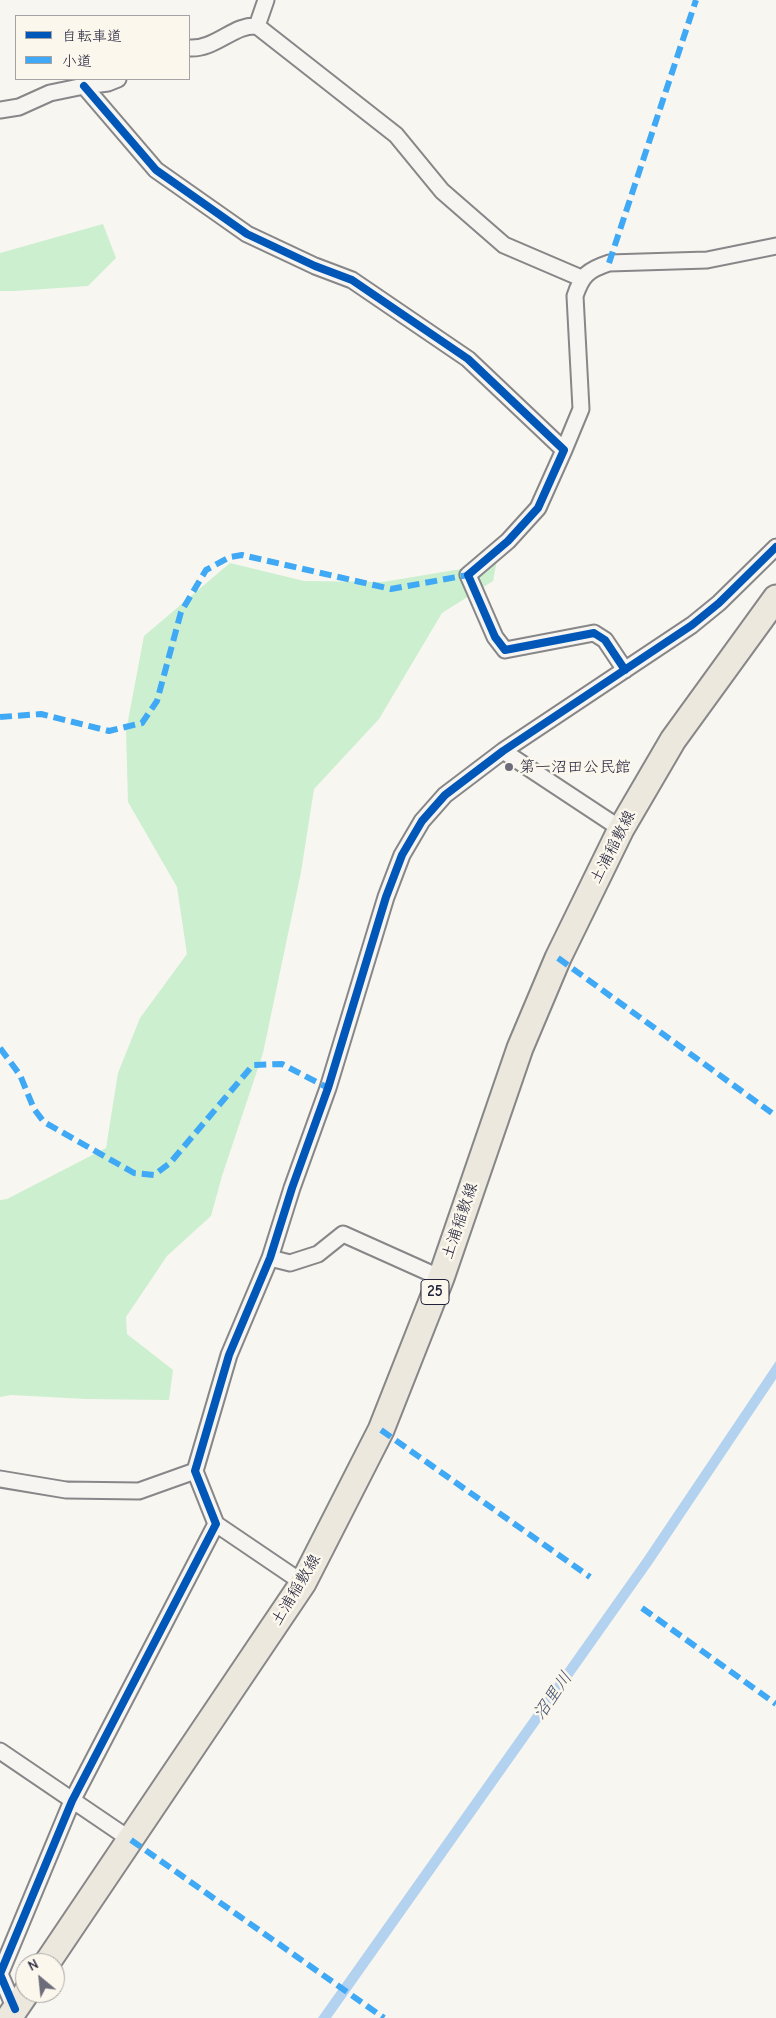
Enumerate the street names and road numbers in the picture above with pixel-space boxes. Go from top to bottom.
street label: 土浦稲敷線 [586,807,640,887]
street label: 土浦稲敷線 [438,1180,482,1262]
road number: 25 [421,1280,449,1304]
street label: 土浦稲敷線 [267,1551,325,1629]

